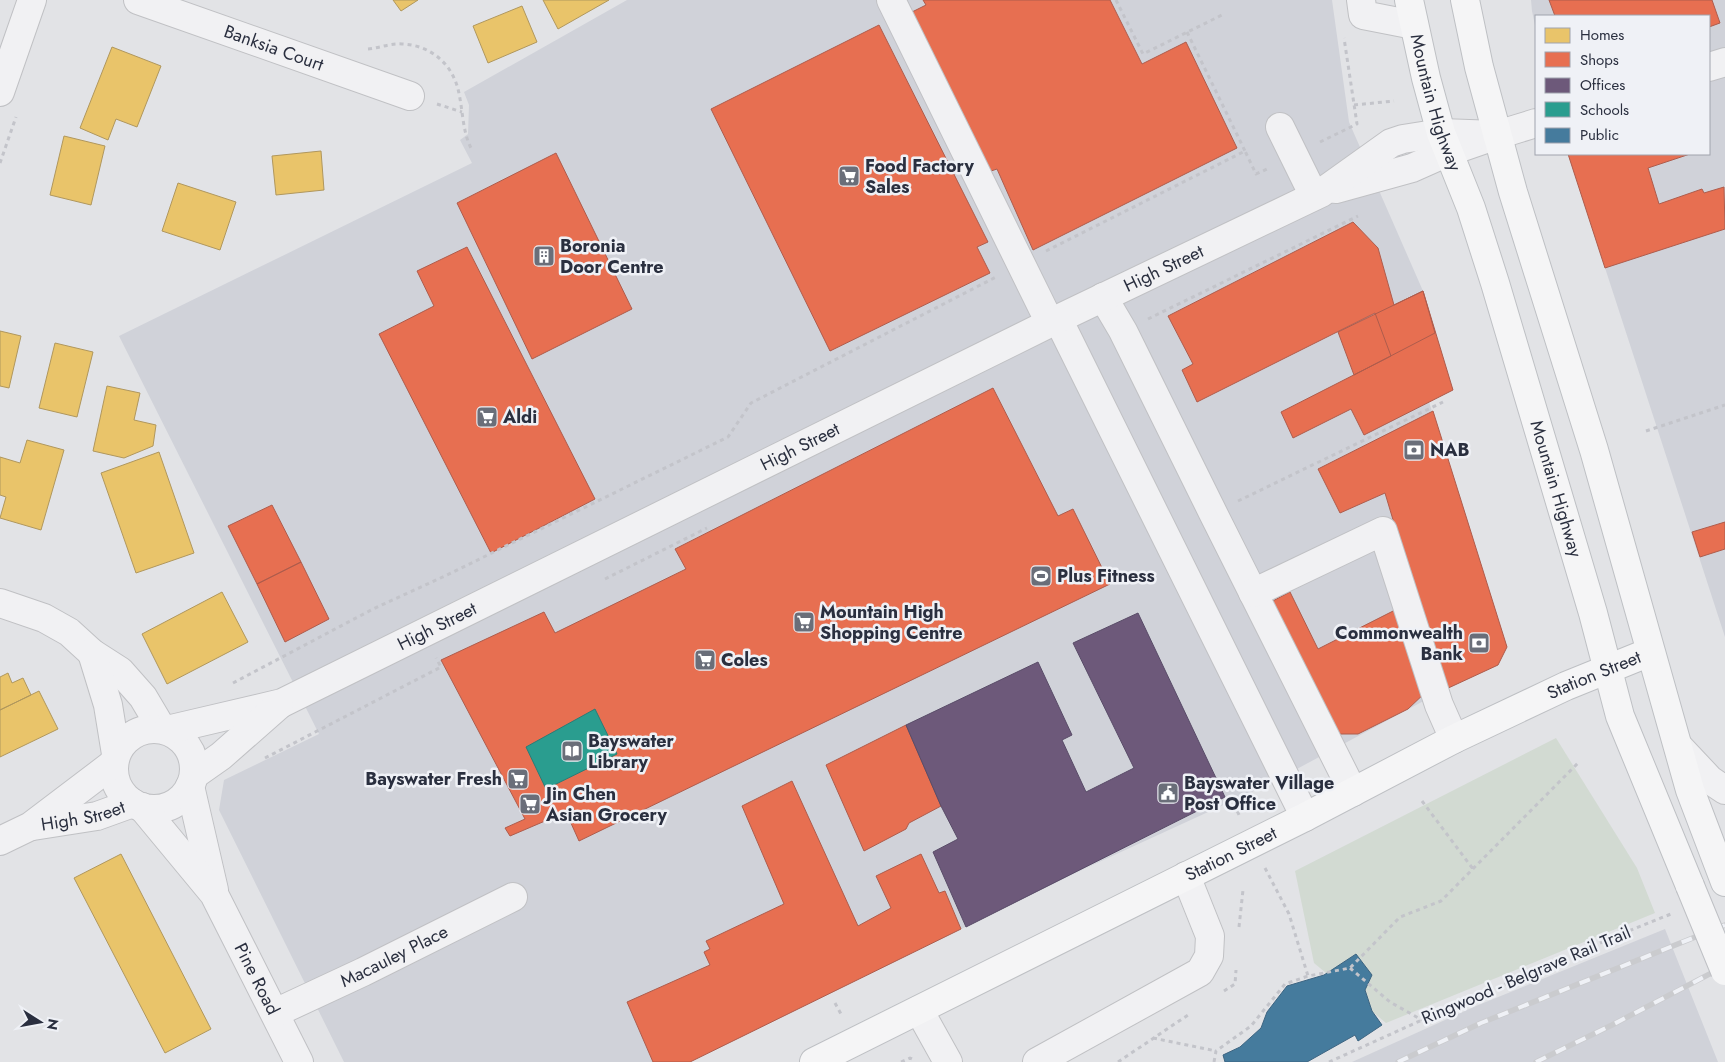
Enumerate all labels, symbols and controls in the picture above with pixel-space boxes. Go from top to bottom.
legend [1535,15,1710,155]
street label: Banksia Court [220,18,328,78]
text: Homes [1580,24,1624,46]
street label: Mountain Highway [1404,32,1468,175]
text: Shops [1580,49,1619,71]
text: Offices [1580,74,1625,96]
text: Schools [1580,99,1629,121]
text: Public [1580,124,1619,146]
place label: Food Factory Sales [865,153,974,200]
supermarket icon: Food Factory Sales [837,164,861,188]
place label: Boronia Door Centre [560,233,664,280]
street label: High Street [1119,238,1208,299]
building icon: Boronia Door Centre [532,244,556,268]
place label: Aldi [502,404,537,430]
supermarket icon: Aldi [475,405,499,429]
street label: High Street [756,416,845,477]
street label: Mountain Highway [1523,417,1589,561]
place label: NAB [1430,437,1470,463]
bank icon: NAB [1402,438,1426,462]
place label: Plus Fitness [1057,563,1155,589]
sports icon: Plus Fitness [1029,564,1053,588]
street label: High Street [393,595,482,657]
place label: Mountain High Shopping Centre [820,599,962,646]
supermarket icon: Mountain High Shopping Centre [792,610,816,634]
place label: Commonwealth Bank [1335,620,1464,667]
bank icon: Commonwealth Bank [1467,631,1491,655]
street label: Station Street [1543,644,1646,706]
place label: Coles [721,647,768,673]
supermarket icon: Coles [693,648,717,672]
place label: Bayswater Library [588,728,674,775]
library icon: Bayswater Library [560,739,584,763]
place label: Bayswater Fresh [365,766,502,792]
supermarket icon: Bayswater Fresh [506,767,530,791]
place label: Bayswater Village Post Office [1184,770,1334,817]
place label: Jin Chen Asian Grocery [543,781,667,828]
public building icon: Bayswater Village Post Office [1156,781,1180,805]
supermarket icon: Jin Chen Asian Grocery [518,792,542,816]
street label: High Street [39,794,129,838]
street label: Station Street [1181,820,1282,888]
street label: Macauley Place [336,919,452,994]
street label: Ringwood - Belgrave Rail Trail [1417,919,1635,1031]
street label: Pine Road [228,938,286,1019]
north arrow [15,997,65,1047]
text: N [42,1017,64,1032]

